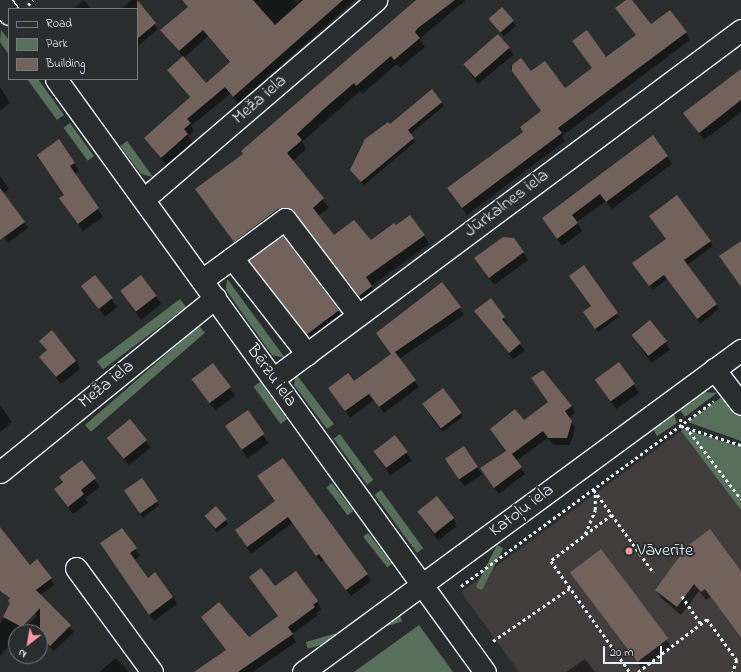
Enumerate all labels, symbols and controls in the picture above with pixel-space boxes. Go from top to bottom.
legend [8,8,138,80]
text: Road [46,15,72,33]
text: Park [46,35,68,53]
text: Building [46,55,85,73]
street label: Meža iela [228,71,292,129]
street label: Jūrkalnes iela [461,165,553,243]
street label: Bērzu iela [241,340,301,412]
street label: Meža iela [75,356,139,414]
street label: Katoļu iela [485,480,559,542]
place label: Vāverīte [637,540,693,562]
marker: Vāverīte [624,546,634,556]
north arrow [8,624,48,664]
scale bar [605,638,664,664]
text: 20 m [610,644,633,662]
text: N [15,645,30,662]

